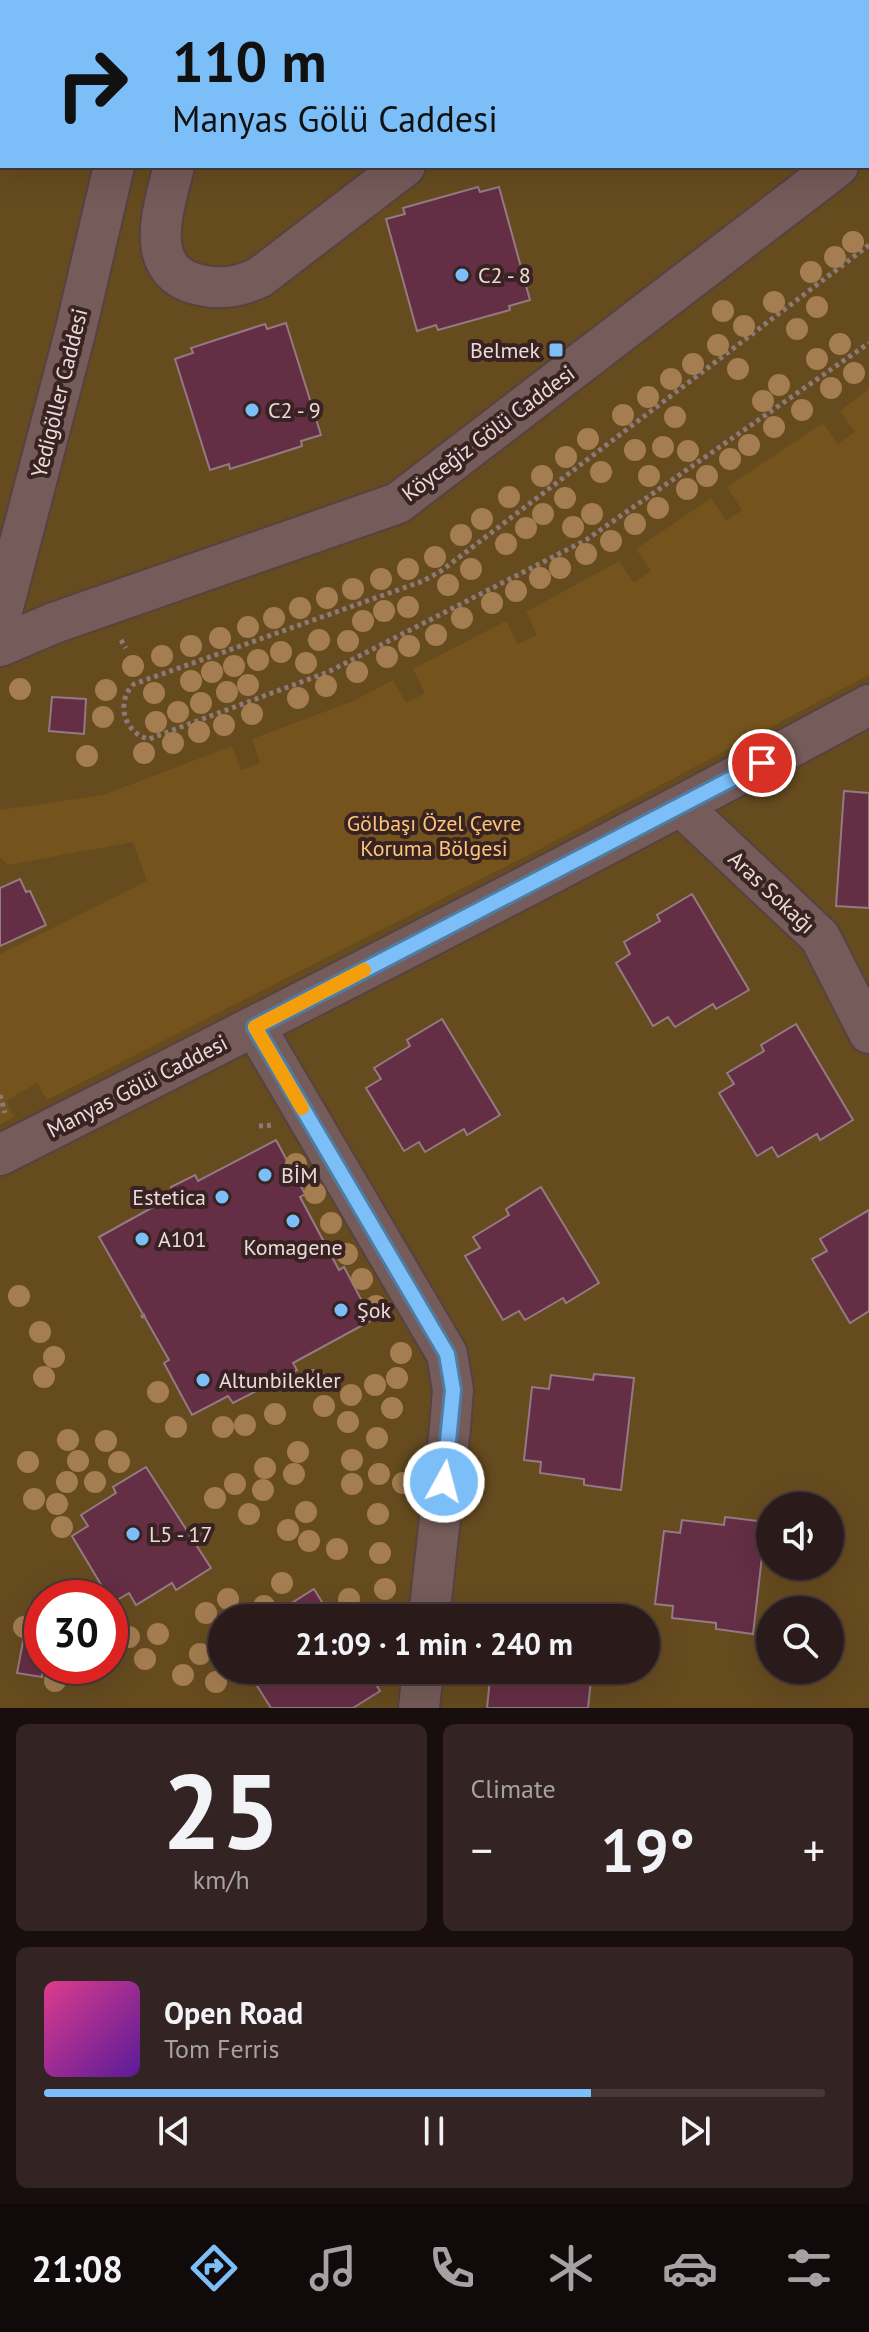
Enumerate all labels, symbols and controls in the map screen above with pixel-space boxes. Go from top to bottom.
text: 110 m [172,25,327,97]
icon: right [40,32,144,136]
text: Manyas Gölü Caddesi [172,95,498,142]
place label: C2 - 8 [478,261,531,289]
marker: C2 - 8 [453,266,471,284]
street label: Yedigöller Caddesi [24,305,94,481]
place label: Belmek [470,336,540,364]
marker: Belmek [547,341,565,359]
street label: Köyceğiz Gölü Caddesi [396,359,580,507]
place label: C2 - 9 [268,396,321,424]
marker: C2 - 9 [243,401,261,419]
pin [728,729,796,797]
icon: arrive [740,741,784,785]
park label: Gölbaşı Özel Çevre Koruma Bölgesi [347,809,521,862]
street label: Aras Sokağı [723,845,821,939]
street label: Manyas Gölü Caddesi [42,1028,232,1144]
place label: BİM [281,1161,318,1189]
marker: BİM [256,1166,274,1184]
place label: Estetica [132,1183,206,1211]
marker: Estetica [213,1188,231,1206]
marker: Komagene [284,1212,302,1230]
place label: A101 [158,1225,207,1253]
marker: A101 [133,1230,151,1248]
place label: Komagene [243,1233,343,1261]
place label: Şok [357,1296,391,1324]
marker: Şok [332,1301,350,1319]
place label: Altunbilekler [219,1366,341,1394]
marker: Altunbilekler [194,1371,212,1389]
position arrow [402,1440,486,1524]
map controls [756,1492,844,1684]
button: sound [756,1492,844,1580]
place label: L5 - 17 [149,1520,213,1548]
marker: L5 - 17 [124,1525,142,1543]
speed limit sign: 30 [24,1580,128,1684]
button: search [756,1596,844,1684]
text: 21:09 · 1 min · 240 m [295,1624,573,1663]
text: 25 [162,1743,280,1878]
text: Climate [471,1772,556,1805]
text: 19° [601,1811,695,1889]
text: − [471,1821,493,1878]
text: + [803,1821,825,1878]
text: km/h [193,1863,250,1896]
text: Open Road [164,1993,303,2032]
text: Tom Ferris [164,2032,279,2065]
icon: previous [152,2109,196,2153]
icon: pause [412,2109,456,2153]
icon: next [673,2109,717,2153]
icon: directions [186,2240,242,2296]
icon: music [305,2240,361,2296]
icon: phone [424,2240,480,2296]
icon: climate [543,2240,599,2296]
icon: car [662,2240,718,2296]
icon: filters [781,2240,837,2296]
text: 21:08 [32,2245,123,2292]

